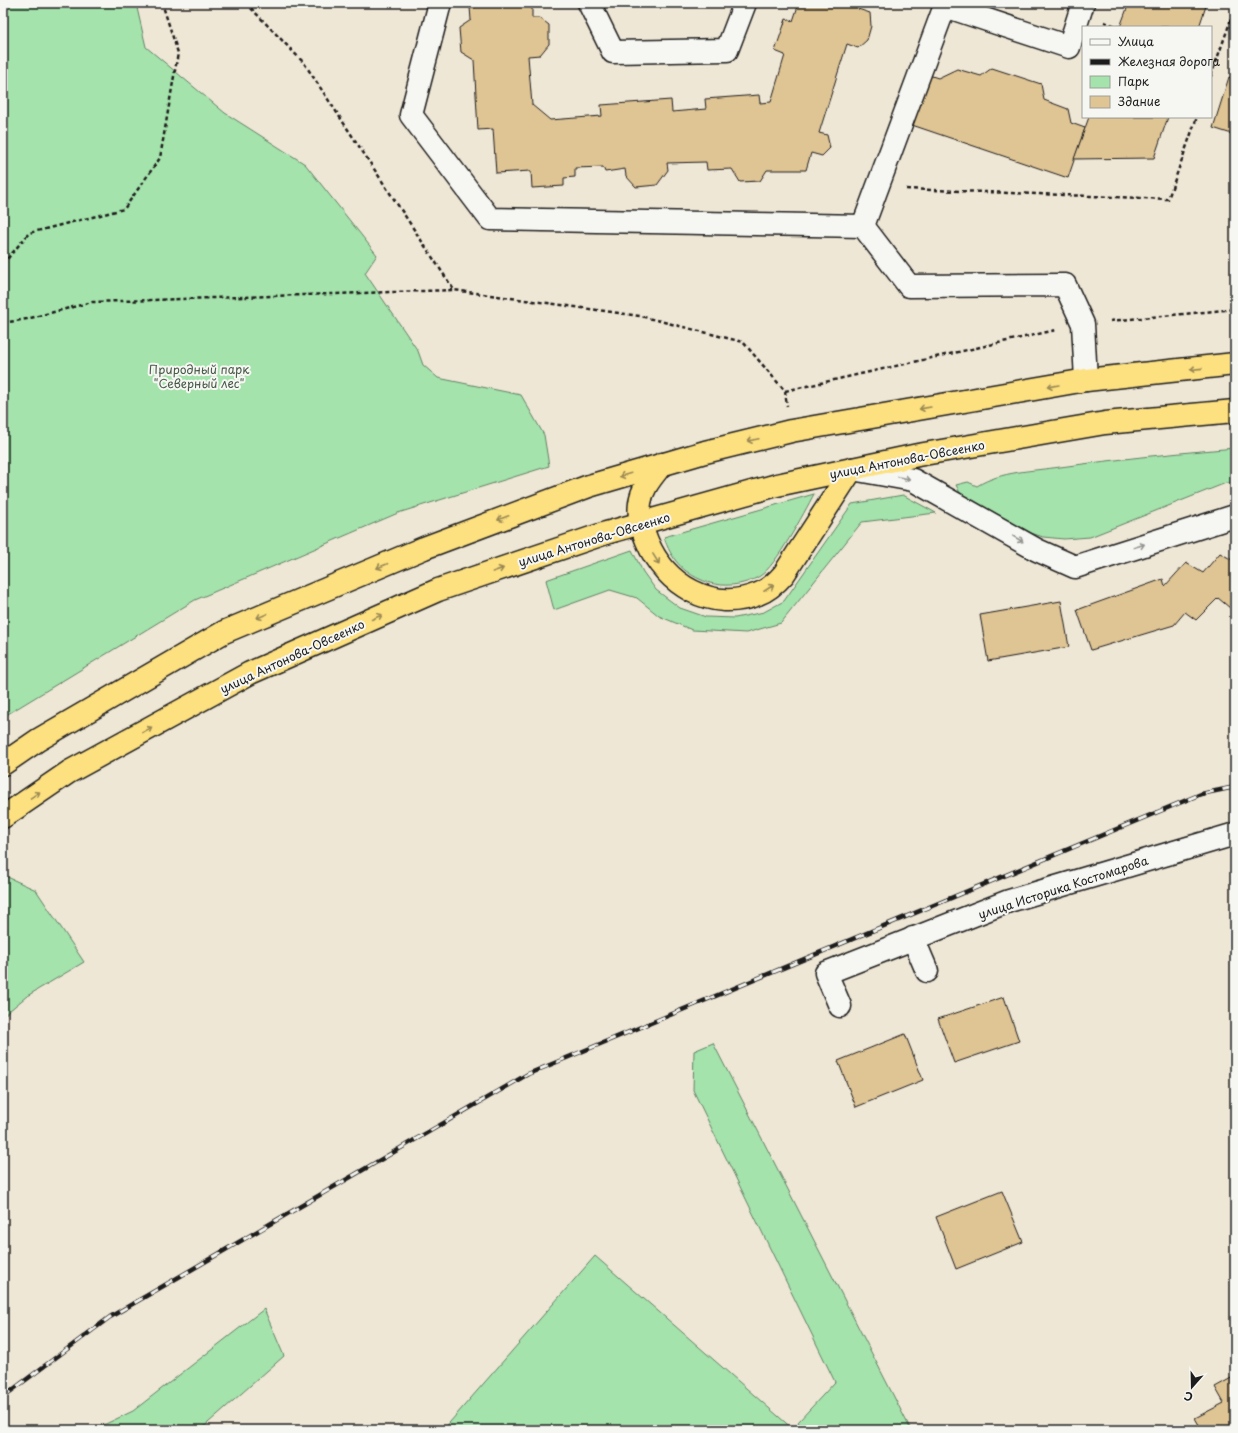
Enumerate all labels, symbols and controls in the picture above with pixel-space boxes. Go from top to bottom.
legend [1082,26,1212,118]
text: Улица [1118,32,1154,50]
text: Железная дорога [1118,52,1221,70]
text: Парк [1118,72,1150,90]
text: Здание [1118,92,1160,110]
park label: Природный парк "Северный лес" [149,360,250,392]
one-way arrow [1190,365,1203,372]
one-way arrow [1047,382,1060,390]
one-way arrow [919,404,932,412]
street label: улица Антонова-Овсеенко [828,435,986,483]
one-way arrow [747,436,760,444]
one-way arrow [619,472,632,479]
one-way arrow [897,474,910,482]
street label: улица Антонова-Овсеенко [516,507,672,571]
one-way arrow [497,515,509,523]
one-way arrow [1012,536,1024,544]
one-way arrow [1132,542,1145,549]
one-way arrow [653,553,661,565]
one-way arrow [376,562,388,570]
one-way arrow [491,565,503,573]
one-way arrow [763,584,774,592]
one-way arrow [256,613,268,620]
one-way arrow [371,613,383,620]
street label: улица Антонова-Овсеенко [217,614,368,697]
one-way arrow [141,725,153,733]
one-way arrow [29,791,40,799]
street label: улица Историка Костомарова [976,851,1151,923]
north arrow [1172,1367,1212,1407]
text: С [1182,1387,1195,1406]

